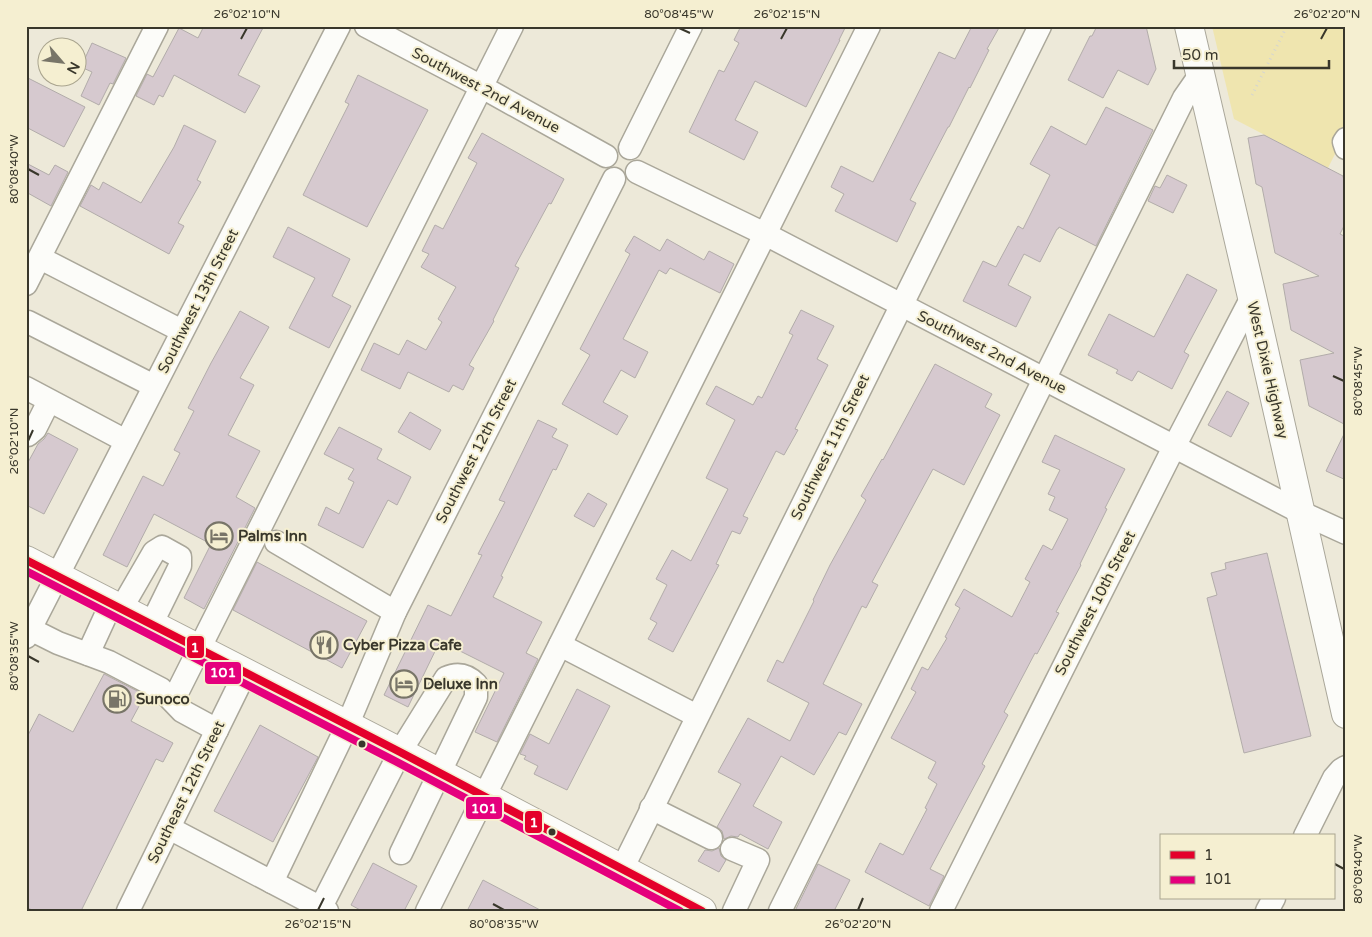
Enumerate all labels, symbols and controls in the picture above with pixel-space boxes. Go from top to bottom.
text: 26°02'10"N [214,7,280,21]
text: 80°08'45"W [644,7,714,21]
text: 26°02'15"N [754,7,820,21]
text: 26°02'20"N [1294,7,1360,21]
north arrow [38,38,88,88]
scale bar [1174,38,1330,70]
street label: Southwest 2nd Avenue [409,43,563,137]
text: 50 m [1182,46,1219,64]
text: N [63,59,83,77]
text: 80°08'40"W [7,134,21,204]
street label: Southwest 13th Street [154,226,242,376]
street label: West Dixie Highway [1243,300,1293,440]
street label: Southwest 2nd Avenue [914,307,1070,397]
text: 80°08'45"W [1351,346,1365,416]
street label: Southwest 11th Street [787,371,873,523]
street label: Southwest 12th Street [432,376,520,526]
text: 26°02'10"N [7,408,21,474]
hotel icon: Palms Inn [204,521,234,551]
place label: Palms Inn [238,527,307,545]
street label: Southwest 10th Street [1051,528,1139,678]
text: 80°08'35"W [7,621,21,691]
restaurant icon: Cyber Pizza Cafe [309,630,339,660]
line badge: 1 [186,635,205,659]
place label: Cyber Pizza Cafe [343,636,462,655]
text: 1 [191,639,199,656]
line badge: 101 [204,661,242,685]
text: 101 [210,664,236,681]
hotel icon: Deluxe Inn [389,669,419,699]
place label: Deluxe Inn [423,675,498,693]
fuel station icon: Sunoco [102,684,132,714]
place label: Sunoco [136,690,190,708]
street label: Southeast 12th Street [144,717,229,866]
unlabelled marker [357,739,367,749]
line badge: 101 [465,796,503,820]
text: 101 [471,800,497,817]
line badge: 1 [524,810,543,834]
text: 1 [530,814,538,831]
unlabelled marker [547,827,557,837]
legend [1160,834,1334,900]
text: 80°08'40"W [1351,834,1365,904]
text: 1 [1204,846,1213,864]
text: 101 [1204,870,1232,888]
text: 26°02'15"N [285,917,351,931]
text: 80°08'35"W [469,917,539,931]
text: 26°02'20"N [825,917,891,931]

